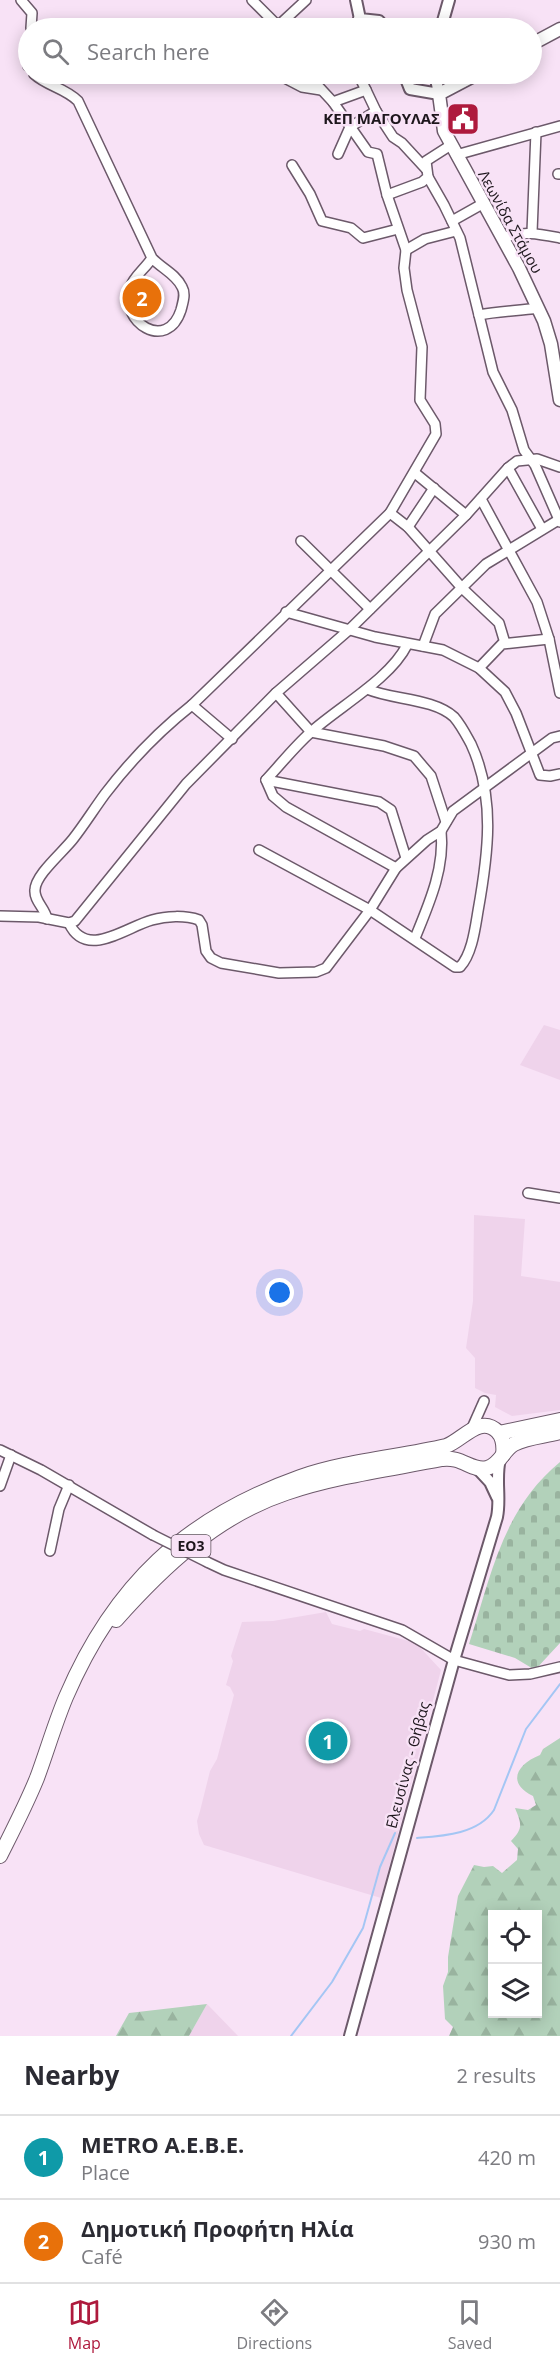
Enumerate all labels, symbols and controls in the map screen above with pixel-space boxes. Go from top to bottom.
search box [18,18,542,84]
icon: search [39,35,72,68]
text: Search here [87,36,210,66]
public building icon: ΚΕΠ ΜΑΓΟΥΛΑΣ [445,101,481,137]
place label: ΚΕΠ ΜΑΓΟΥΛΑΣ [323,108,440,128]
street label: Λεωνίδα Στάμου [474,166,548,277]
pin: 2 [122,276,162,320]
your location [265,1278,294,1307]
road number: ΕΟ3 [172,1535,210,1557]
street label: Ελευσίνας - Θήβας [380,1699,434,1830]
pin: 1 [308,1718,348,1764]
map controls [488,1910,542,2018]
button: locate [488,1910,542,1964]
button: layers [488,1964,542,2018]
text: Nearby [24,2057,119,2093]
text: 2 results [456,2062,536,2089]
text: METRO Α.Ε.Β.Ε. [81,2129,244,2159]
text: 1 [38,2144,49,2171]
text: 420 m [478,2144,536,2171]
text: Place [81,2159,130,2186]
text: Δημοτική Προφήτη Ηλία [81,2213,354,2243]
text: 2 [38,2228,49,2255]
text: 930 m [478,2228,536,2255]
text: Café [81,2243,123,2270]
tab: Map [68,2296,101,2354]
tab: Directions [236,2296,312,2354]
tab: Saved [448,2296,492,2354]

